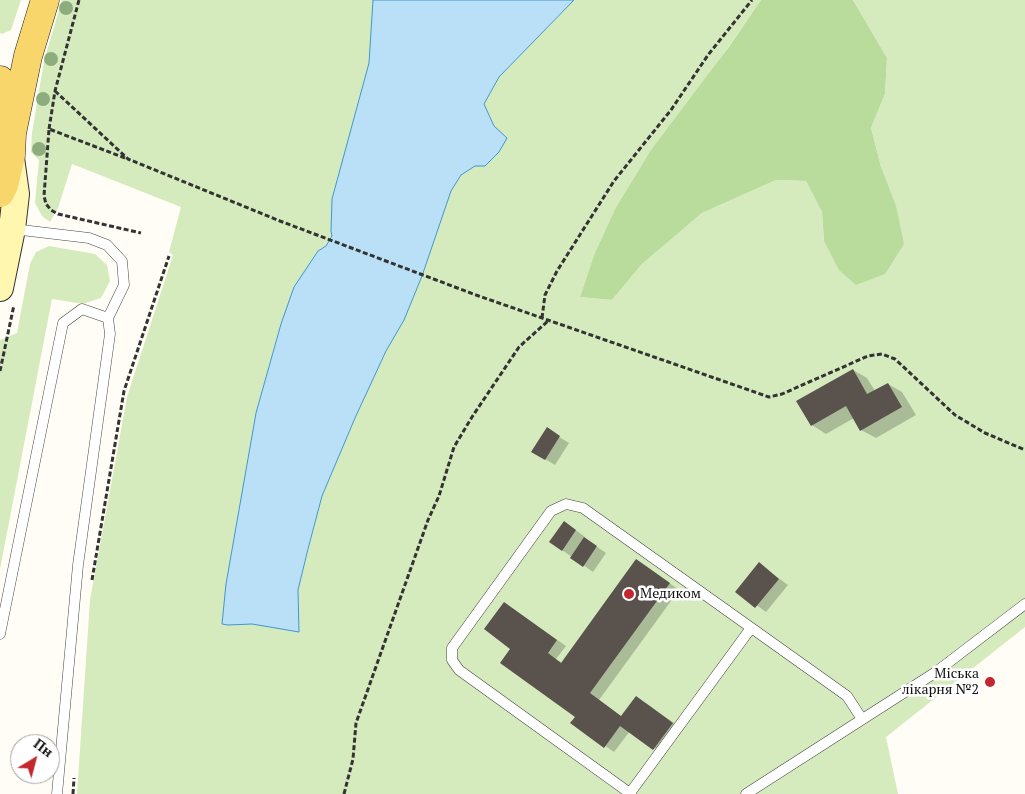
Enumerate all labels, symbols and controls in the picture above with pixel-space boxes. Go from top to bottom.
place label: Медиком [640,586,701,602]
marker: Медиком [622,587,636,601]
place label: Міська лікарня №2 [902,666,979,699]
marker: Міська лікарня №2 [983,675,997,689]
north arrow [10,734,60,784]
text: Пн [30,734,57,761]

